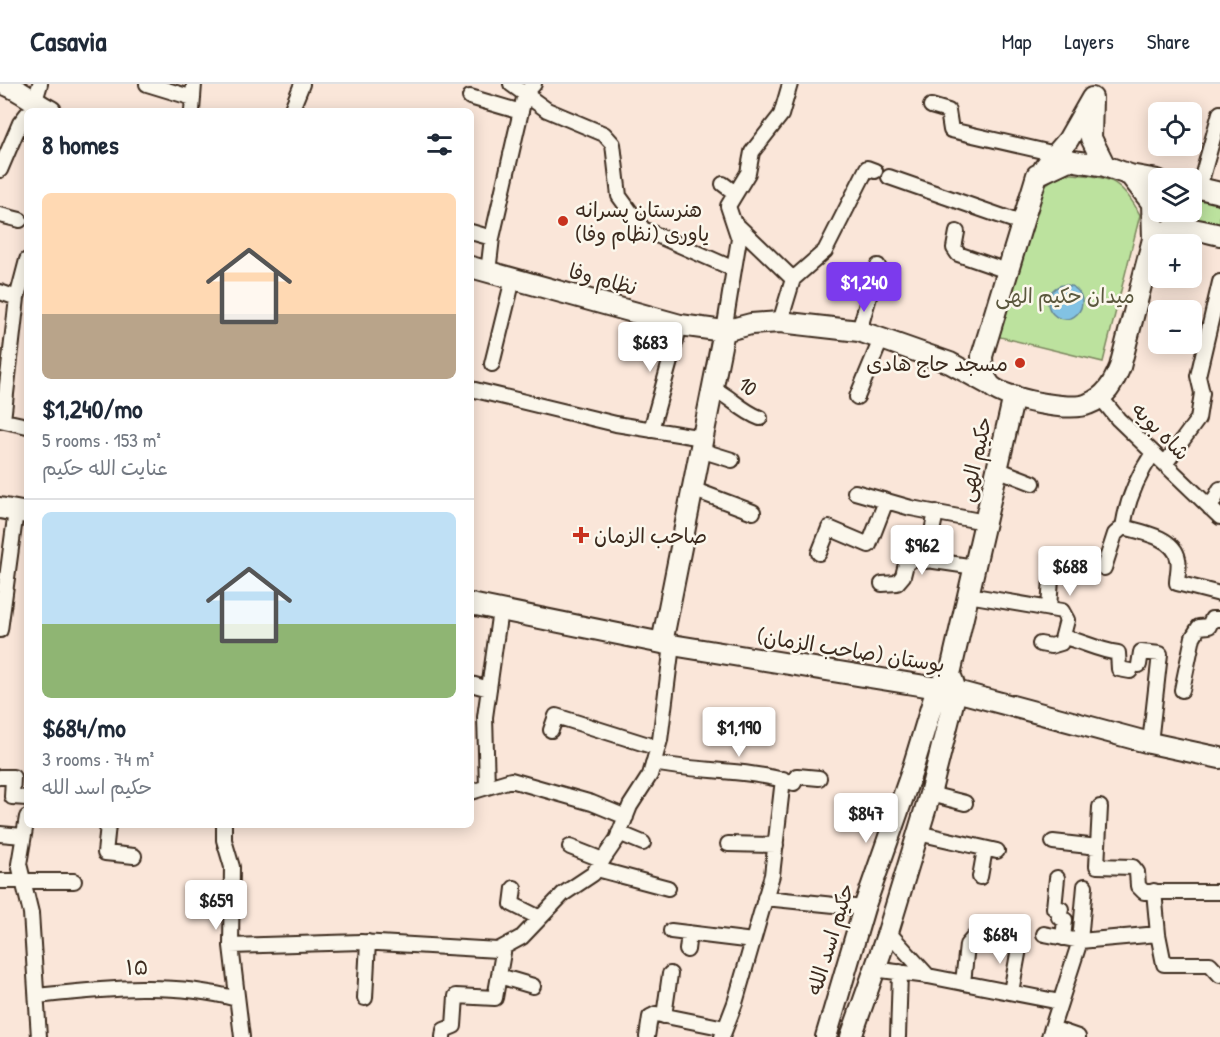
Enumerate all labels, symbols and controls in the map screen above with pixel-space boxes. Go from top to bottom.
text: Casavia [30,22,107,60]
text: Map [1002,27,1031,56]
text: Layers [1064,27,1114,56]
text: Share [1147,27,1190,56]
map controls [1148,102,1202,354]
button: locate [1148,102,1202,156]
text: 8 homes [42,127,119,162]
icon: filters [423,128,456,161]
button: layers [1148,168,1202,222]
place label: هنرستان پسرانه یاوری (نظام وفا) [575,195,709,250]
marker: هنرستان پسرانه یاوری (نظام وفا) [556,214,570,228]
icon: home [195,232,303,340]
button: + [1148,234,1202,288]
street label: نظام وفا [565,256,640,304]
pin: $1,240 [815,262,913,313]
text: $1,240 [840,268,888,295]
park label: میدان حکیم الهی [995,281,1135,312]
button: − [1148,300,1202,354]
pin: $683 [614,322,686,373]
text: $683 [632,328,668,355]
place label: مسجد حاج هادی [866,349,1008,378]
marker: مسجد حاج هادی [1013,356,1027,370]
street label: 10 [733,369,763,403]
text: $1,240/mo [42,391,143,426]
street label: شاه بویه [1125,395,1197,467]
street label: حکیم الهی [951,413,1001,505]
text: 5 rooms · 153 m² [42,426,161,453]
text: عنایت الله حکیم [42,454,168,481]
place label: صاحب الزمان [594,521,707,550]
pin: $962 [886,525,958,576]
marker: صاحب الزمان [572,526,590,544]
text: $962 [905,531,939,558]
pin: $688 [1034,546,1106,597]
icon: home [195,551,303,659]
text: $688 [1052,552,1088,579]
street label: بوستان (صاحب الزمان) [755,621,947,679]
pin: $1,190 [690,707,788,758]
text: $684/mo [42,710,126,745]
text: $1,190 [717,713,762,740]
text: 3 rooms · 74 m² [42,745,154,772]
text: حکیم اسد الله [42,773,152,800]
pin: $847 [830,793,902,844]
text: $847 [848,799,884,826]
street label: حکیم اسد الله [799,879,863,999]
pin: $659 [180,880,252,931]
text: $659 [199,886,233,913]
pin: $684 [964,914,1036,965]
text: $684 [983,920,1017,947]
street label: ۱۵ [126,952,148,982]

